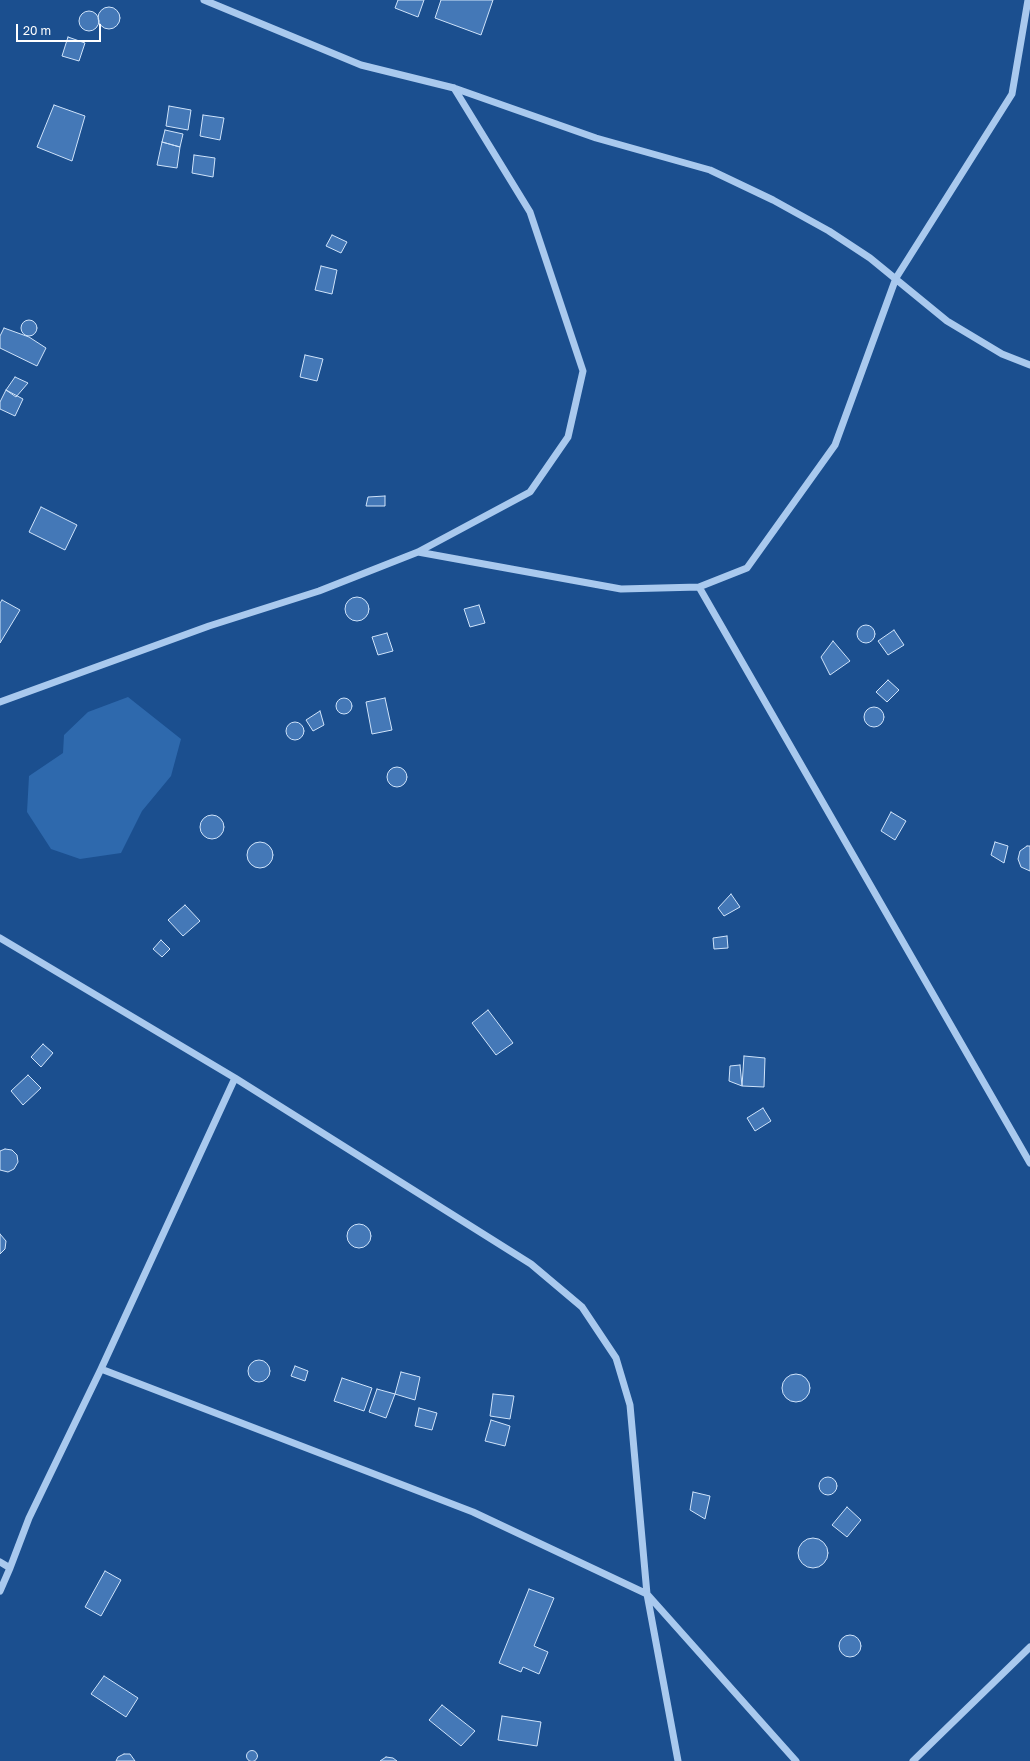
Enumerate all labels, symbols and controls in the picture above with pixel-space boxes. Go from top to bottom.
scale bar [18,16,103,42]
text: 20 m [23,23,51,38]

